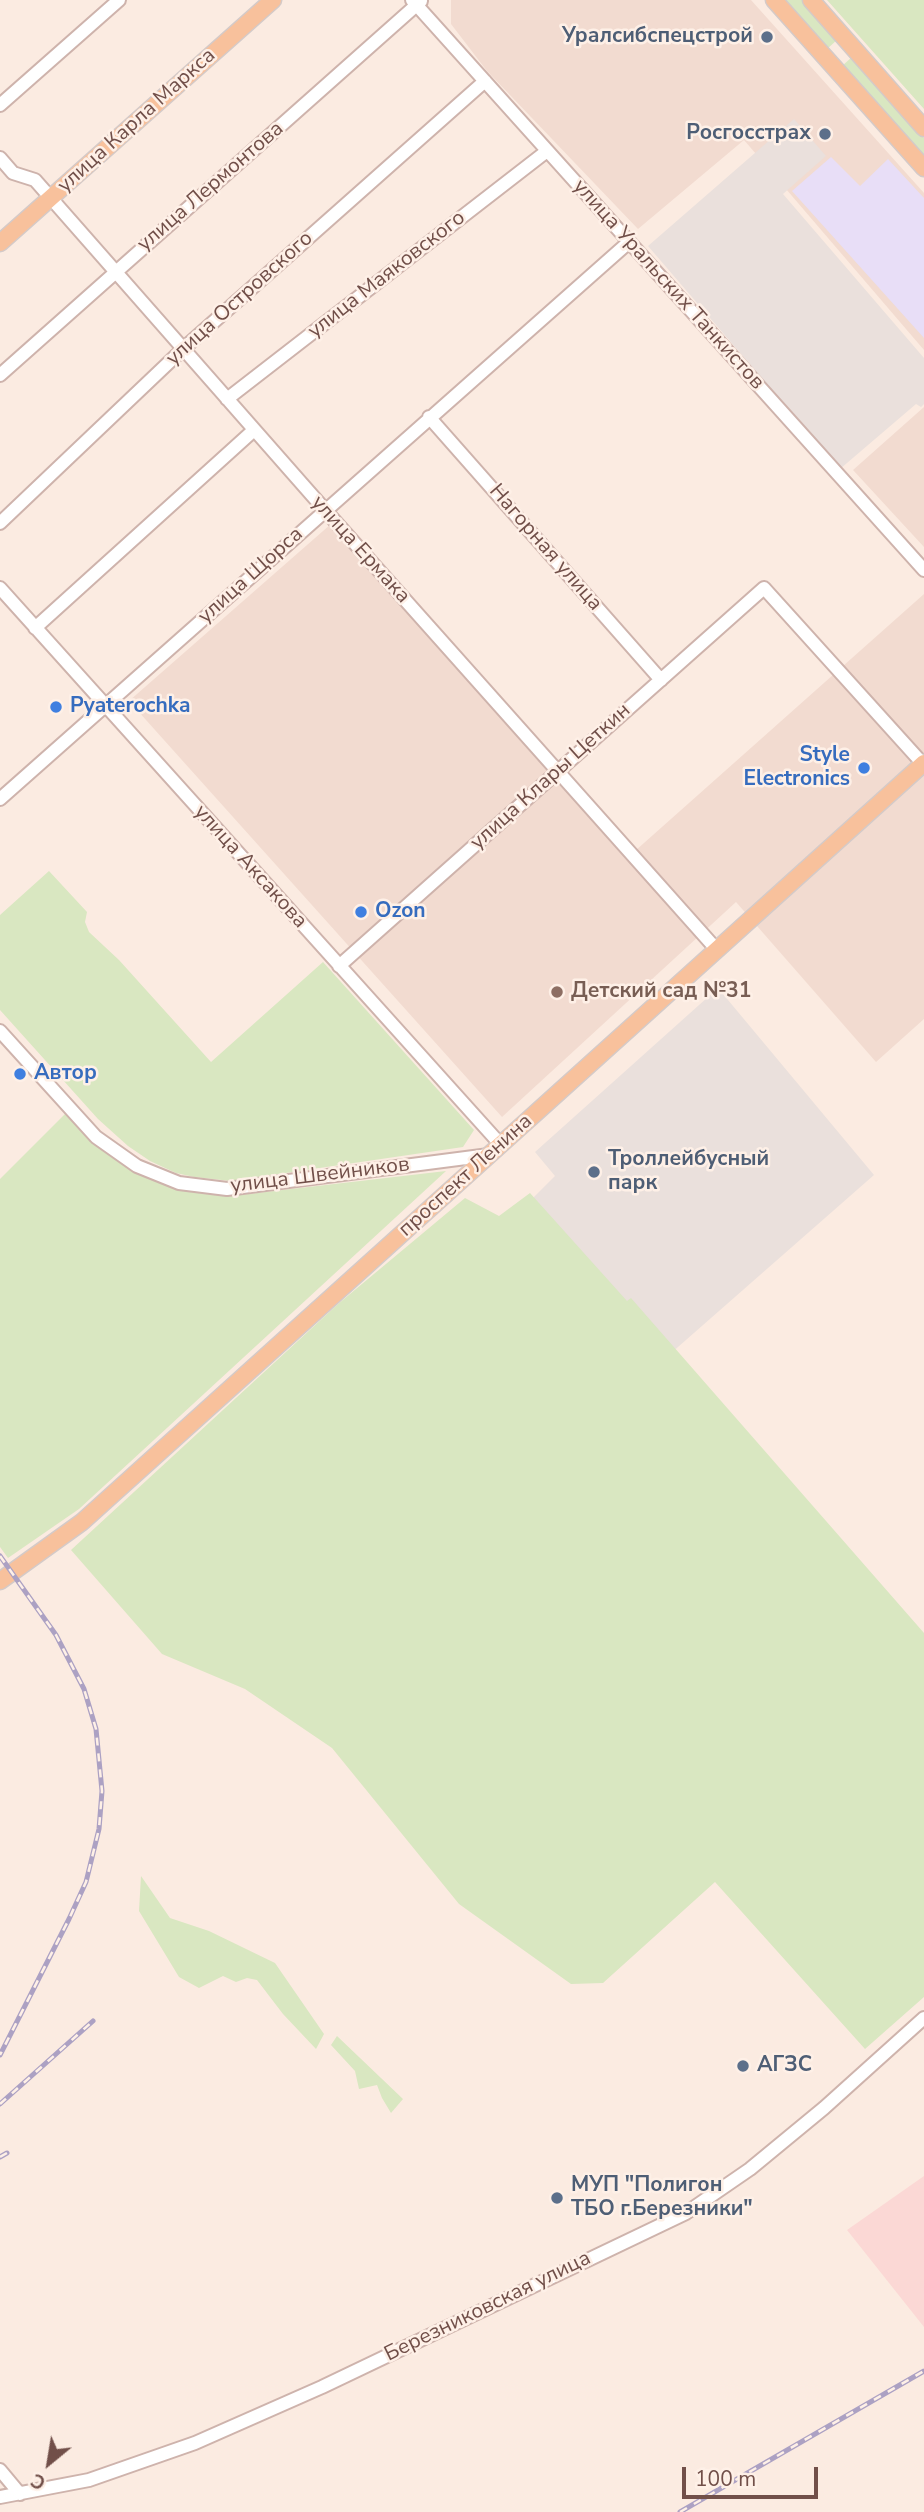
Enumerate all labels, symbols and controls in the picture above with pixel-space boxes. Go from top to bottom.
place label: Уралсибспецстрой [562,24,753,50]
marker: Уралсибспецстрой [759,29,775,45]
street label: улица Карла Маркса [53,43,221,199]
street label: улица Лермонтова [133,117,289,257]
place label: Росгосстрах [686,121,811,147]
marker: Росгосстрах [817,126,833,142]
street label: улица Уральских Танкистов [567,175,769,395]
street label: улица Маяковского [303,206,471,344]
street label: улица Островского [161,226,319,372]
street label: Нагорная улица [483,479,607,617]
street label: улица Ермака [305,491,415,609]
street label: улица Щорса [193,522,309,630]
place label: Pyaterochka [70,694,190,720]
street label: улица Клары Цеткин [466,698,636,856]
marker: Pyaterochka [48,699,64,715]
place label: Style Electronics [744,743,850,793]
marker: Style Electronics [856,760,872,776]
street label: улица Аксакова [188,800,312,934]
place label: Ozon [375,899,426,925]
marker: Ozon [353,904,369,920]
place label: Детский сад №31 [571,979,751,1005]
marker: Детский сад №31 [549,984,565,1000]
place label: Автор [34,1061,97,1087]
marker: Автор [12,1066,28,1082]
street label: проспект Ленина [394,1109,538,1243]
place label: Троллейбусный парк [608,1147,769,1197]
street label: улица Швейников [229,1153,411,1199]
marker: Троллейбусный парк [586,1164,602,1180]
place label: АГЗС [757,2053,812,2079]
marker: АГЗС [735,2058,751,2074]
place label: МУП "Полигон ТБО г.Березники" [571,2173,753,2223]
marker: МУП "Полигон ТБО г.Березники" [549,2190,565,2206]
street label: Березниковская улица [381,2246,595,2368]
north arrow [14,2428,84,2498]
scale bar [686,2452,822,2496]
text: 100 m [695,2465,756,2493]
text: С [26,2467,51,2496]

